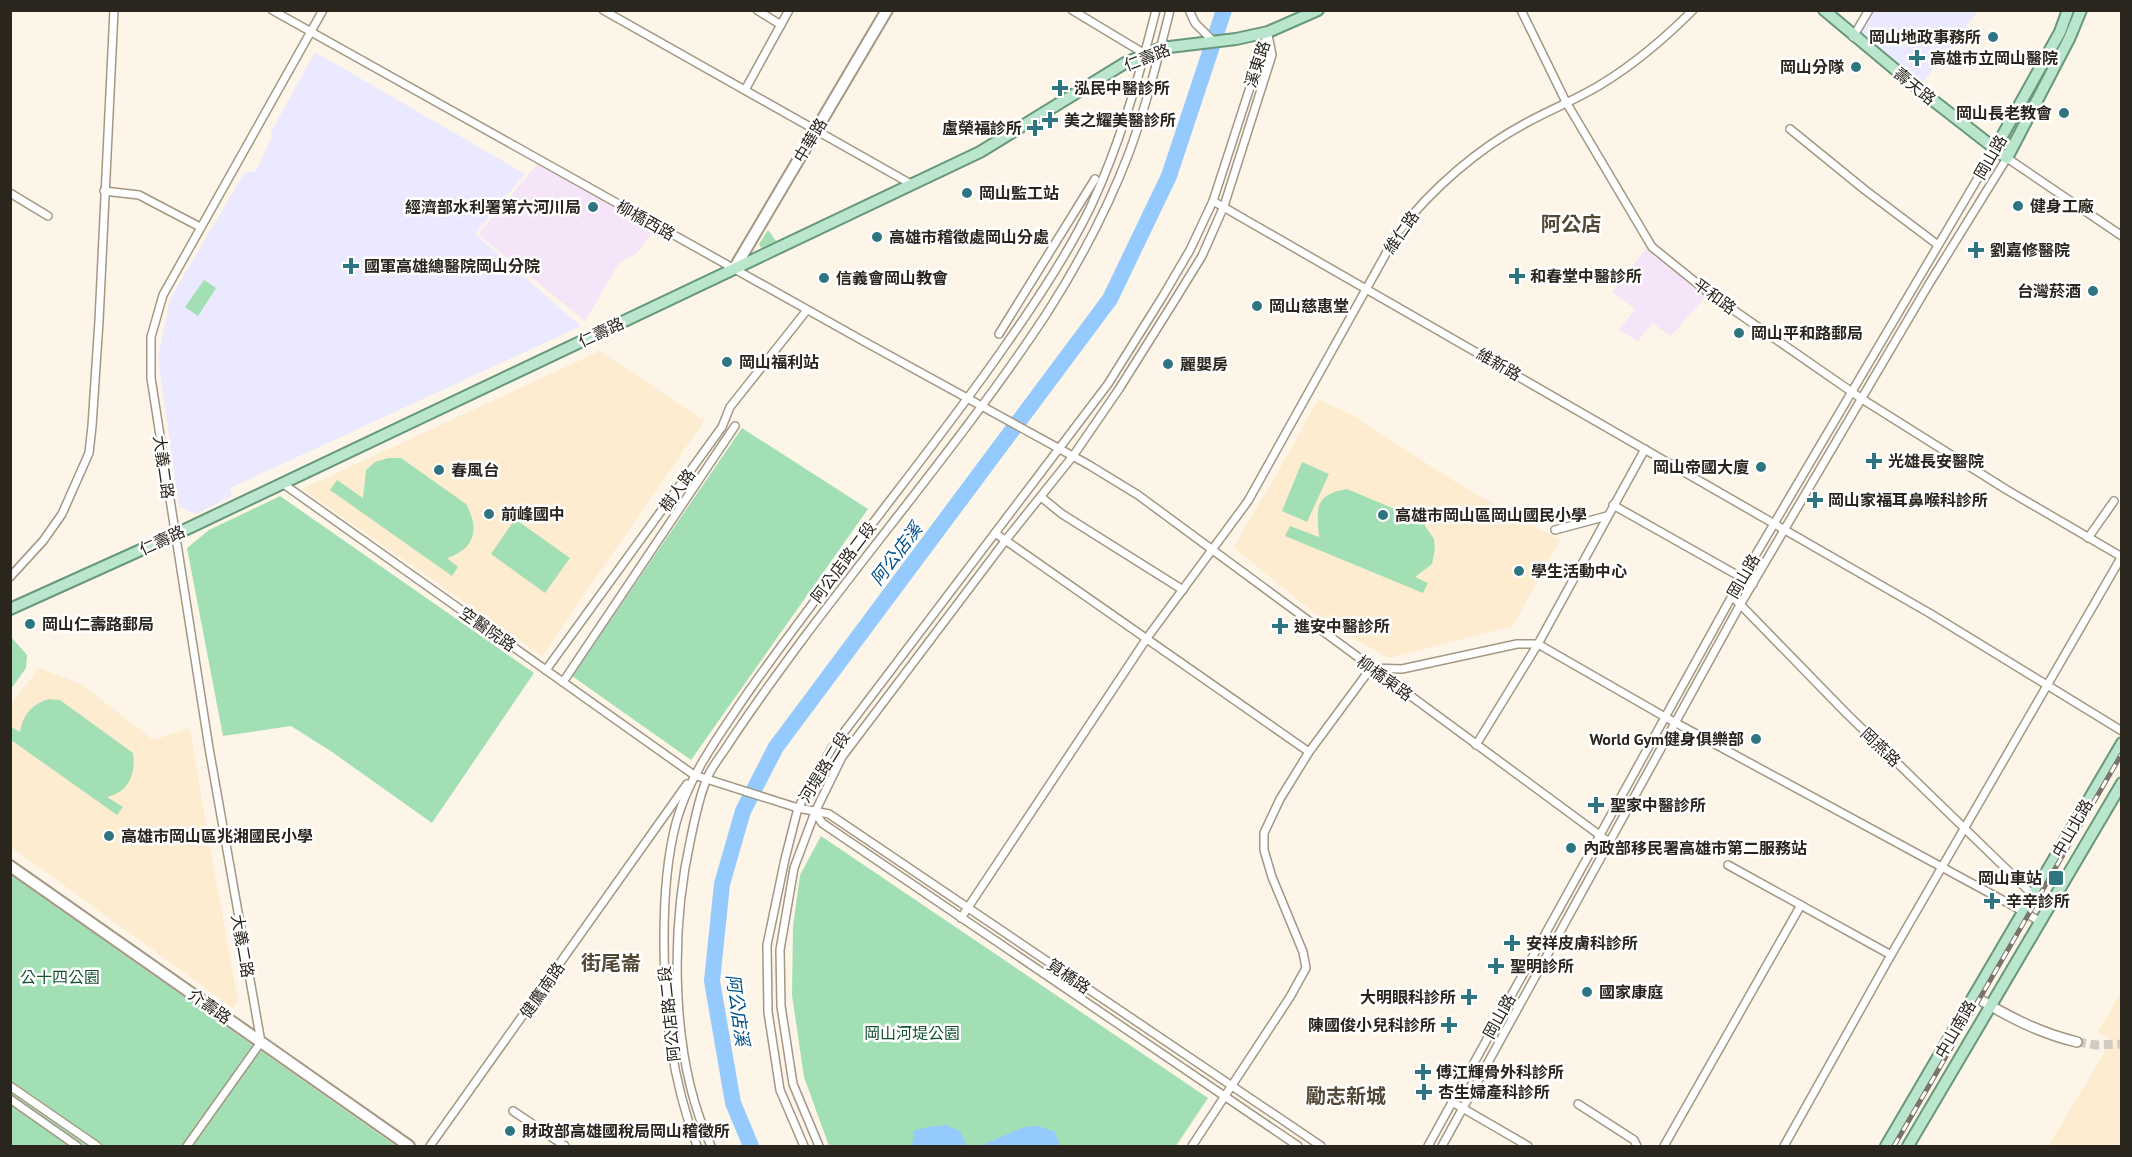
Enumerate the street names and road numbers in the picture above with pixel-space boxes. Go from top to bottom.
street label: 溪東路 [1240,38,1274,90]
street label: 仁壽路 [1121,39,1173,75]
street label: 壽天路 [1890,63,1940,109]
street label: 中華路 [789,114,831,166]
street label: 岡山路 [1969,131,2011,183]
street label: 柳橋西路 [613,196,679,244]
street label: 維仁路 [1379,207,1423,257]
street label: 平和路 [1690,274,1740,318]
street label: 仁壽路 [575,313,627,351]
street label: 維新路 [1473,343,1525,385]
street label: 大義二路 [150,434,178,500]
street label: 樹人路 [655,465,699,515]
street label: 阿公店路二段 [806,518,880,606]
street label: 仁壽路 [136,521,188,559]
street label: 岡山路 [1722,550,1764,602]
street label: 空醫院路 [456,602,520,656]
street label: 柳橋東路 [1353,651,1417,705]
street label: 岡燕路 [1857,723,1905,771]
street label: 河堤路二段 [794,728,854,806]
street label: 中山北路 [2047,795,2097,861]
street label: 大義二路 [228,913,258,979]
street label: 筧橋路 [1044,954,1094,998]
street label: 健鷹南路 [515,958,569,1022]
street label: 阿公店路二段 [654,965,684,1063]
street label: 介壽路 [185,984,235,1028]
street label: 岡山路 [1479,990,1519,1042]
street label: 中山南路 [1930,996,1980,1062]

